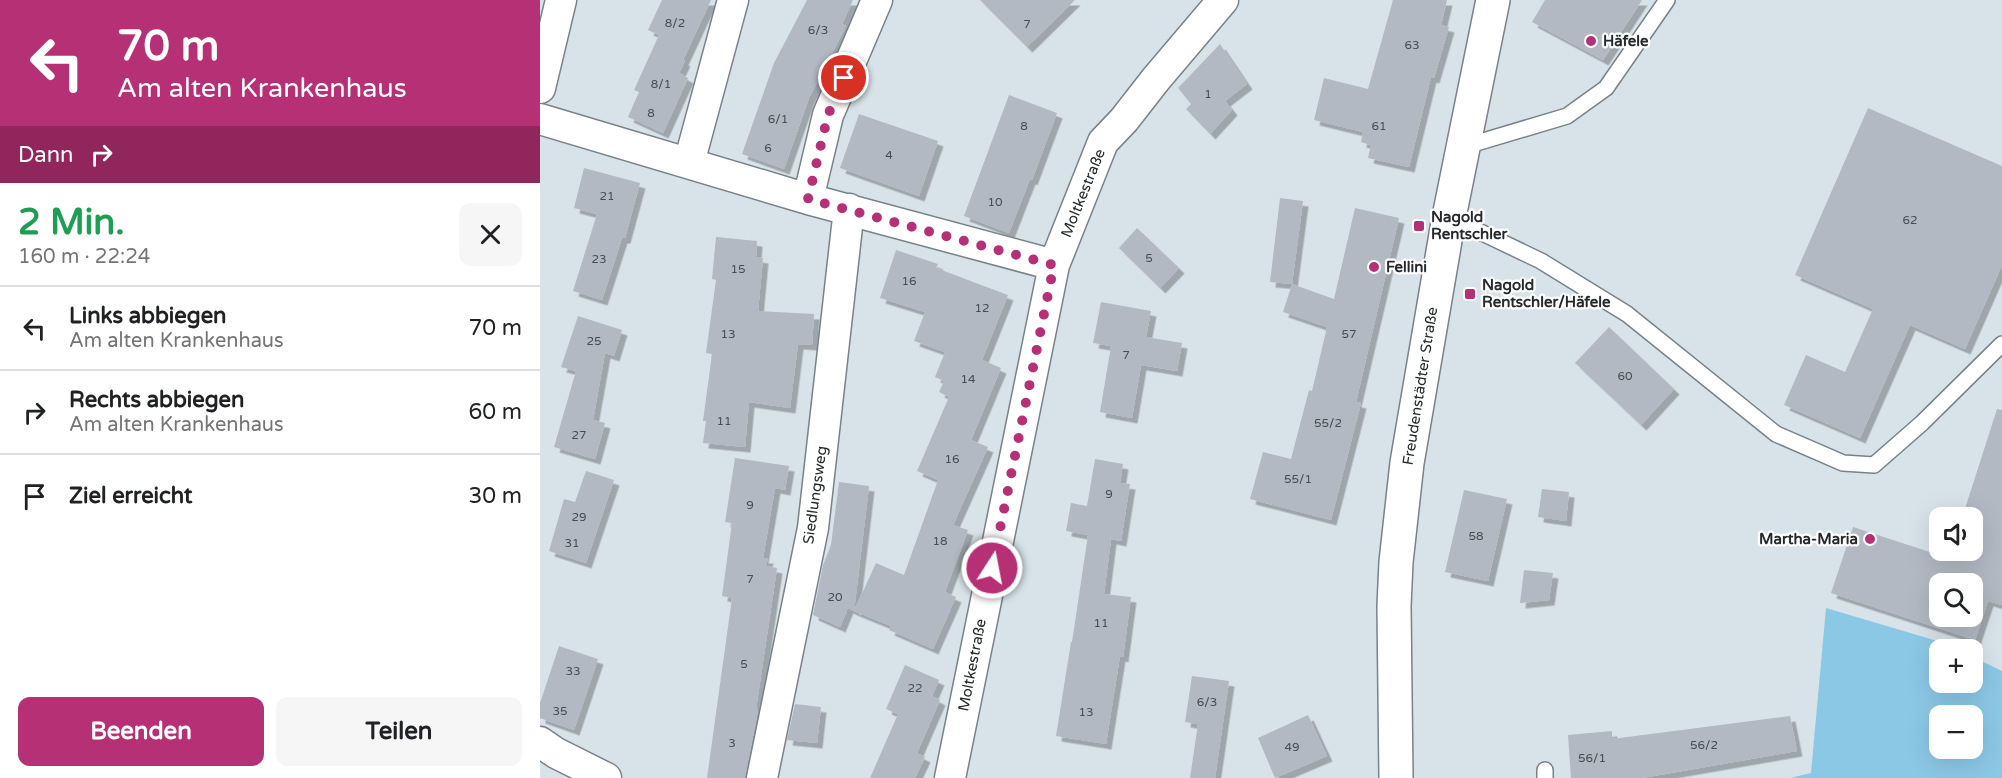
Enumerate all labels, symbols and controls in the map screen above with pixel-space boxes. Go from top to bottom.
house number: 8/2 [665,16,685,30]
house number: 7 [1023,17,1031,31]
text: 70 m [117,21,219,72]
house number: 6/3 [808,23,828,37]
icon: left [18,24,96,102]
place label: Häfele [1603,32,1649,50]
marker: Häfele [1584,34,1598,48]
house number: 63 [1404,38,1420,52]
pin [818,52,869,103]
icon: arrive [827,61,860,94]
text: Am alten Krankenhaus [117,72,407,105]
house number: 8/1 [651,77,671,91]
house number: 1 [1204,87,1212,101]
house number: 8 [647,106,655,120]
house number: 6/1 [768,112,788,126]
house number: 8 [1020,119,1028,133]
house number: 61 [1371,119,1387,133]
icon: right [85,138,118,171]
house number: 6 [764,141,772,155]
text: Dann [18,142,73,168]
street label: Moltkestraße [1057,146,1109,240]
house number: 4 [885,148,893,162]
house number: 21 [599,189,615,203]
house number: 10 [987,195,1003,209]
text: 2 Min. [18,201,125,244]
button: close [459,203,522,266]
place label: Nagold Rentschler [1431,208,1507,243]
house number: 62 [1902,213,1918,227]
marker: Nagold Rentschler [1412,219,1426,233]
text: 160 m · 22:24 [18,245,150,269]
house number: 5 [1145,251,1153,265]
house number: 23 [591,252,607,266]
place label: Fellini [1386,258,1427,276]
marker: Fellini [1367,260,1381,274]
house number: 15 [730,262,746,276]
house number: 16 [901,274,917,288]
place label: Nagold Rentschler/Häfele [1482,276,1611,311]
marker: Nagold Rentschler/Häfele [1463,287,1477,301]
house number: 12 [974,301,990,315]
text: Links abbiegen [69,303,227,329]
street label: Freudenstädter Straße [1399,306,1441,466]
icon: left [18,312,51,345]
text: 70 m [468,315,522,341]
house number: 13 [720,327,736,341]
house number: 57 [1341,327,1357,341]
text: Am alten Krankenhaus [69,329,284,353]
house number: 25 [586,334,602,348]
house number: 7 [1122,348,1130,362]
house number: 60 [1617,369,1633,383]
house number: 14 [960,372,976,386]
text: Rechts abbiegen [69,387,244,413]
icon: right [18,396,51,429]
text: 60 m [468,399,522,425]
text: Am alten Krankenhaus [69,413,284,437]
house number: 11 [716,414,732,428]
house number: 55/2 [1314,416,1342,430]
house number: 27 [571,428,587,442]
street label: Siedlungsweg [799,445,831,545]
house number: 16 [944,452,960,466]
house number: 55/1 [1284,472,1312,486]
icon: arrive [18,480,51,513]
text: Ziel erreicht [69,483,192,509]
text: 30 m [468,483,522,509]
house number: 9 [1105,487,1113,501]
house number: 9 [746,498,754,512]
map controls [1929,507,1983,759]
button: sound [1929,507,1983,561]
house number: 29 [571,510,587,524]
house number: 58 [1468,529,1484,543]
place label: Martha-Maria [1759,530,1858,548]
marker: Martha-Maria [1863,532,1877,546]
house number: 18 [932,534,948,548]
house number: 31 [564,536,580,550]
position arrow [960,536,1024,600]
house number: 7 [746,572,754,586]
button: search [1929,573,1983,627]
house number: 20 [827,590,843,604]
house number: 11 [1093,616,1109,630]
street label: Moltkestraße [954,617,990,713]
button: + [1929,639,1983,693]
house number: 5 [740,657,748,671]
house number: 33 [565,664,581,678]
house number: 22 [907,681,923,695]
house number: 6/3 [1197,695,1217,709]
button: Beenden [18,697,264,766]
button: Teilen [276,697,522,766]
house number: 35 [552,704,568,718]
house number: 13 [1078,705,1094,719]
button: − [1929,705,1983,759]
house number: 3 [728,736,736,750]
house number: 56/2 [1690,738,1718,752]
house number: 49 [1284,740,1300,754]
house number: 56/1 [1578,751,1606,765]

